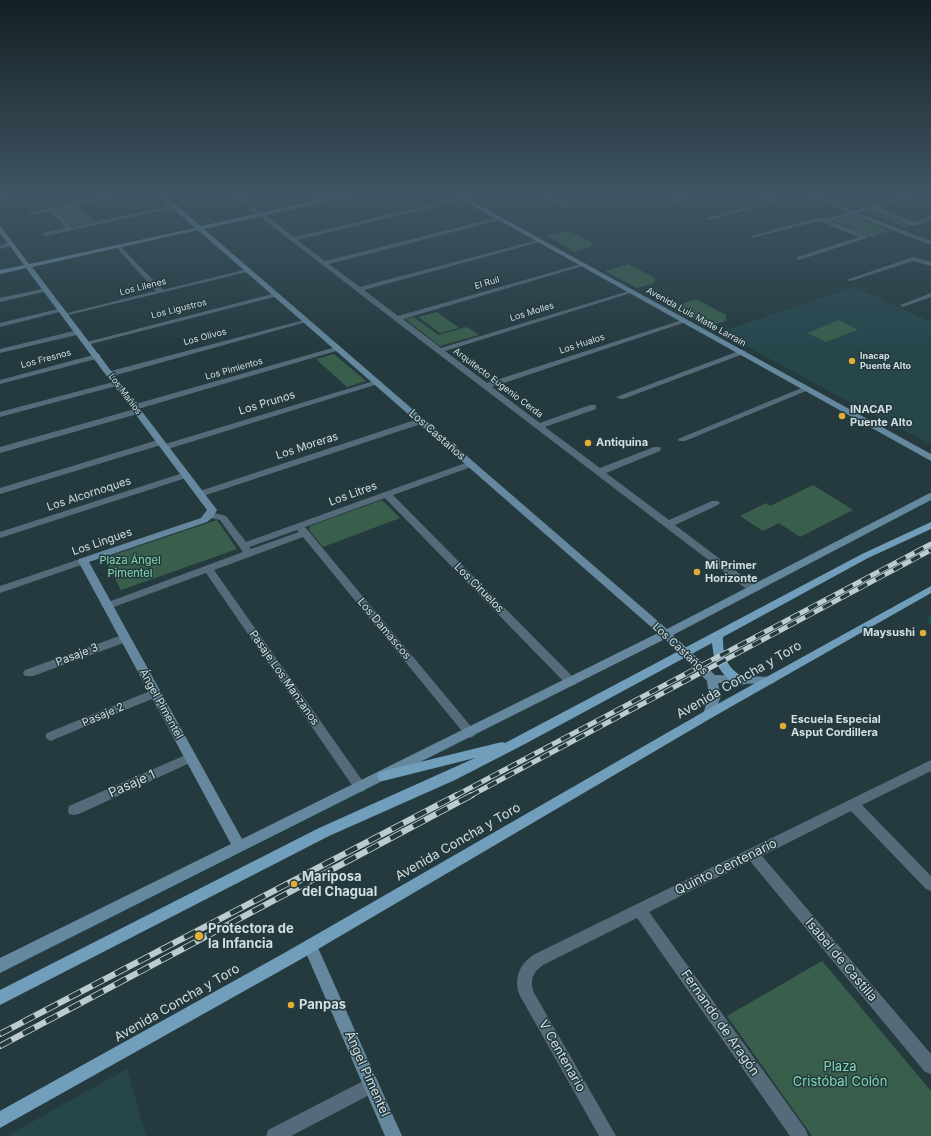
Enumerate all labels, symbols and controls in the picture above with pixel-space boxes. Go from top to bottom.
street label: El Ruil [473,274,501,292]
street label: Los Lilenes [119,276,167,298]
street label: Avenida Luis Matte Larraín [644,285,748,349]
street label: Los Ligustros [150,297,208,321]
street label: Los Molles [509,300,555,324]
street label: Los Olivos [182,326,228,348]
street label: Los Hualos [558,332,606,356]
street label: Arquitecto Eugenio Cerda [451,346,545,420]
street label: Los Fresnos [20,347,72,371]
place label: Inacap Puente Alto [860,351,911,372]
street label: Los Pimientos [204,356,264,382]
marker: Inacap Puente Alto [847,356,857,366]
street label: Los Mañíos [106,371,144,417]
street label: Los Prunos [237,388,297,418]
place label: INACAP Puente Alto [850,403,912,429]
street label: Los Castaños [406,407,468,463]
marker: INACAP Puente Alto [837,411,847,421]
street label: Los Moreras [274,430,340,462]
place label: Antiquina [596,436,648,450]
marker: Antiquina [583,438,593,448]
street label: Los Alcornoques [45,474,133,514]
street label: Los Litres [327,479,379,509]
street label: Los Lingues [70,526,134,558]
park label: Plaza Ángel Pimentel [99,554,161,580]
place label: Mi Primer Horizonte [705,559,758,585]
street label: Los Ciruelos [452,561,506,615]
marker: Mi Primer Horizonte [692,567,702,577]
street label: Los Damascos [354,596,414,662]
street label: Los Castaños [650,620,710,678]
place label: Maysushi [863,626,915,640]
street label: Pasaje Los Manzanos [246,628,322,728]
marker: Maysushi [918,628,928,638]
street label: Avenida Concha y Toro [674,638,804,722]
street label: Pasaje 3 [54,641,100,669]
street label: Ángel Pimentel [136,667,186,741]
street label: Pasaje 2 [80,700,126,730]
place label: Escuela Especial Asput Cordillera [791,713,881,739]
marker: Escuela Especial Asput Cordillera [778,721,788,731]
street label: Pasaje 1 [106,767,158,801]
street label: Avenida Concha y Toro [393,800,523,884]
street label: Quinto Centenario [672,836,780,898]
place label: Mariposa del Chagual [302,869,377,900]
marker: Mariposa del Chagual [289,879,299,889]
street label: Isabel de Castilla [802,915,880,1005]
place label: Protectora de la Infancia [208,921,294,952]
marker: Protectora de la Infancia [193,930,205,942]
street label: Avenida Concha y Toro [112,961,242,1045]
street label: Fernando de Aragón [678,967,762,1079]
place label: Panpas [299,997,346,1013]
marker: Panpas [286,1000,296,1010]
street label: V Centenario [535,1017,589,1095]
street label: Ángel Pimentel [341,1029,393,1119]
park label: Plaza Cristóbal Colón [793,1059,887,1090]

